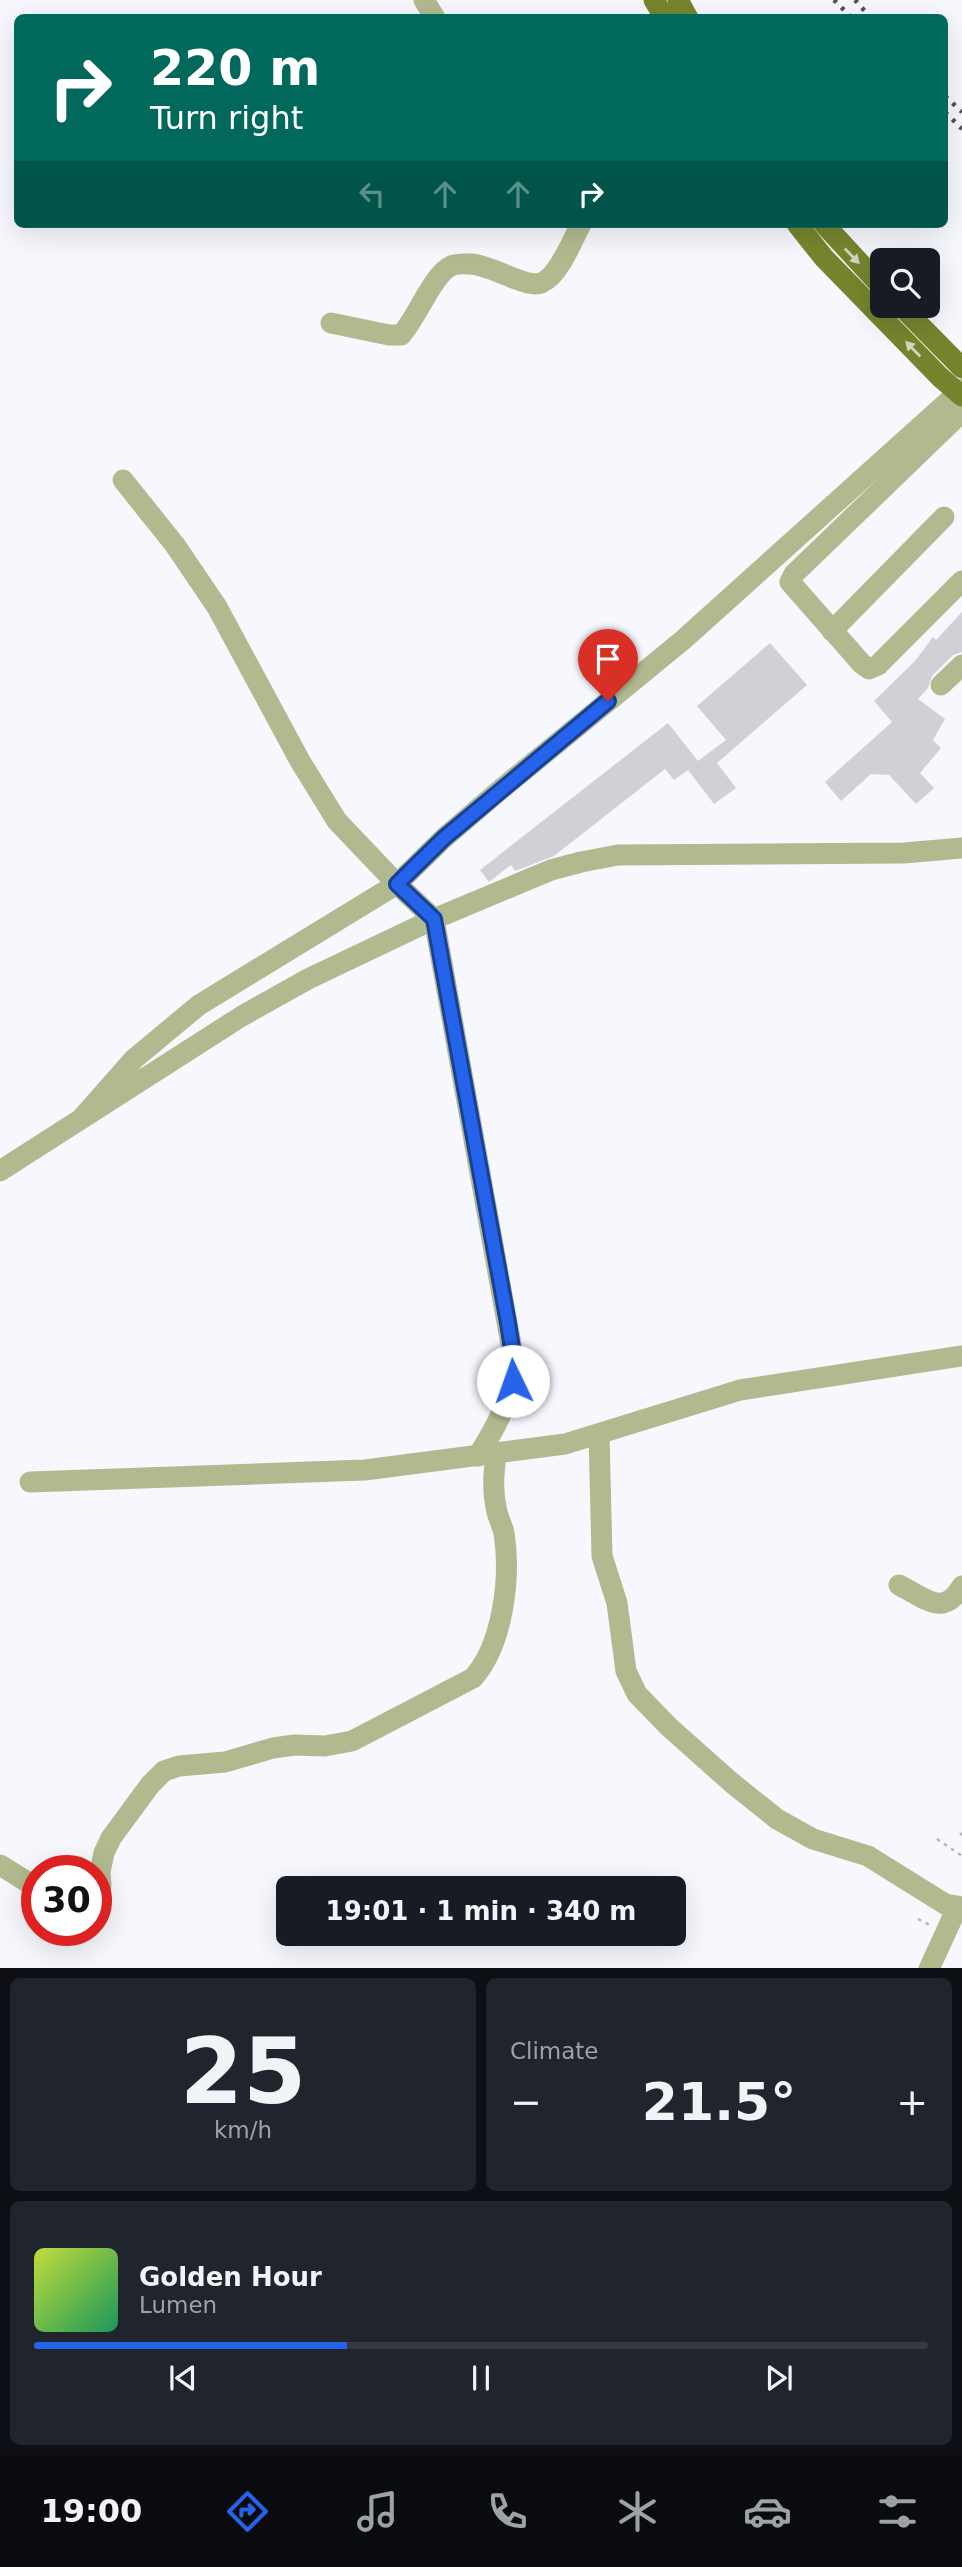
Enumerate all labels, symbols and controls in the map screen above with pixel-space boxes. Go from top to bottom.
text: 220 m [150,40,320,97]
icon: right [35,42,126,133]
text: Turn right [150,99,303,137]
icon: left [353,175,391,213]
icon: ahead [426,175,464,213]
icon: ahead [499,175,537,213]
icon: right [572,175,610,213]
one-way arrow [844,247,860,264]
map controls [870,248,940,318]
button: search [870,248,940,318]
one-way arrow [905,341,921,358]
pin [578,629,638,701]
icon: arrive [589,640,627,678]
position arrow [476,1344,550,1418]
speed limit sign: 30 [21,1855,112,1946]
text: 19:01 · 1 min · 340 m [326,1896,636,1926]
text: 25 [180,2019,306,2124]
text: Climate [510,2038,599,2064]
text: 21.5° [642,2072,796,2132]
text: − [510,2080,542,2124]
text: + [896,2080,928,2124]
text: km/h [214,2117,272,2143]
text: Golden Hour [139,2262,322,2292]
text: Lumen [139,2292,217,2318]
icon: previous [164,2359,202,2397]
icon: pause [462,2359,500,2397]
icon: next [760,2359,798,2397]
icon: directions [223,2487,272,2536]
icon: music [353,2487,402,2536]
icon: phone [483,2487,532,2536]
icon: climate [613,2487,662,2536]
icon: car [743,2487,792,2536]
icon: filters [873,2487,922,2536]
text: 19:00 [40,2492,142,2530]

